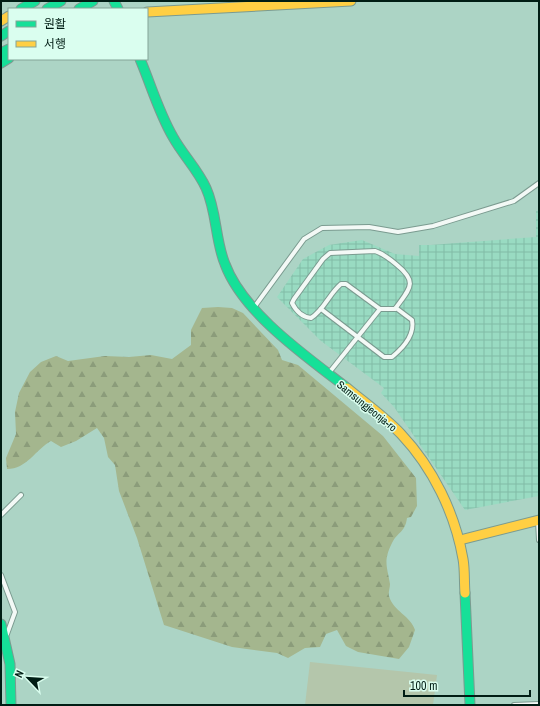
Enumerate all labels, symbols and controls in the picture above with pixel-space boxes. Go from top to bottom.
legend [8,8,148,60]
text: 원활 [44,16,66,32]
text: 서행 [44,36,66,52]
street label: Samsungjeonja-ro [334,378,400,434]
north arrow [8,658,48,698]
text: N [11,668,27,680]
scale bar [404,672,530,698]
text: 100 m [410,678,437,694]

